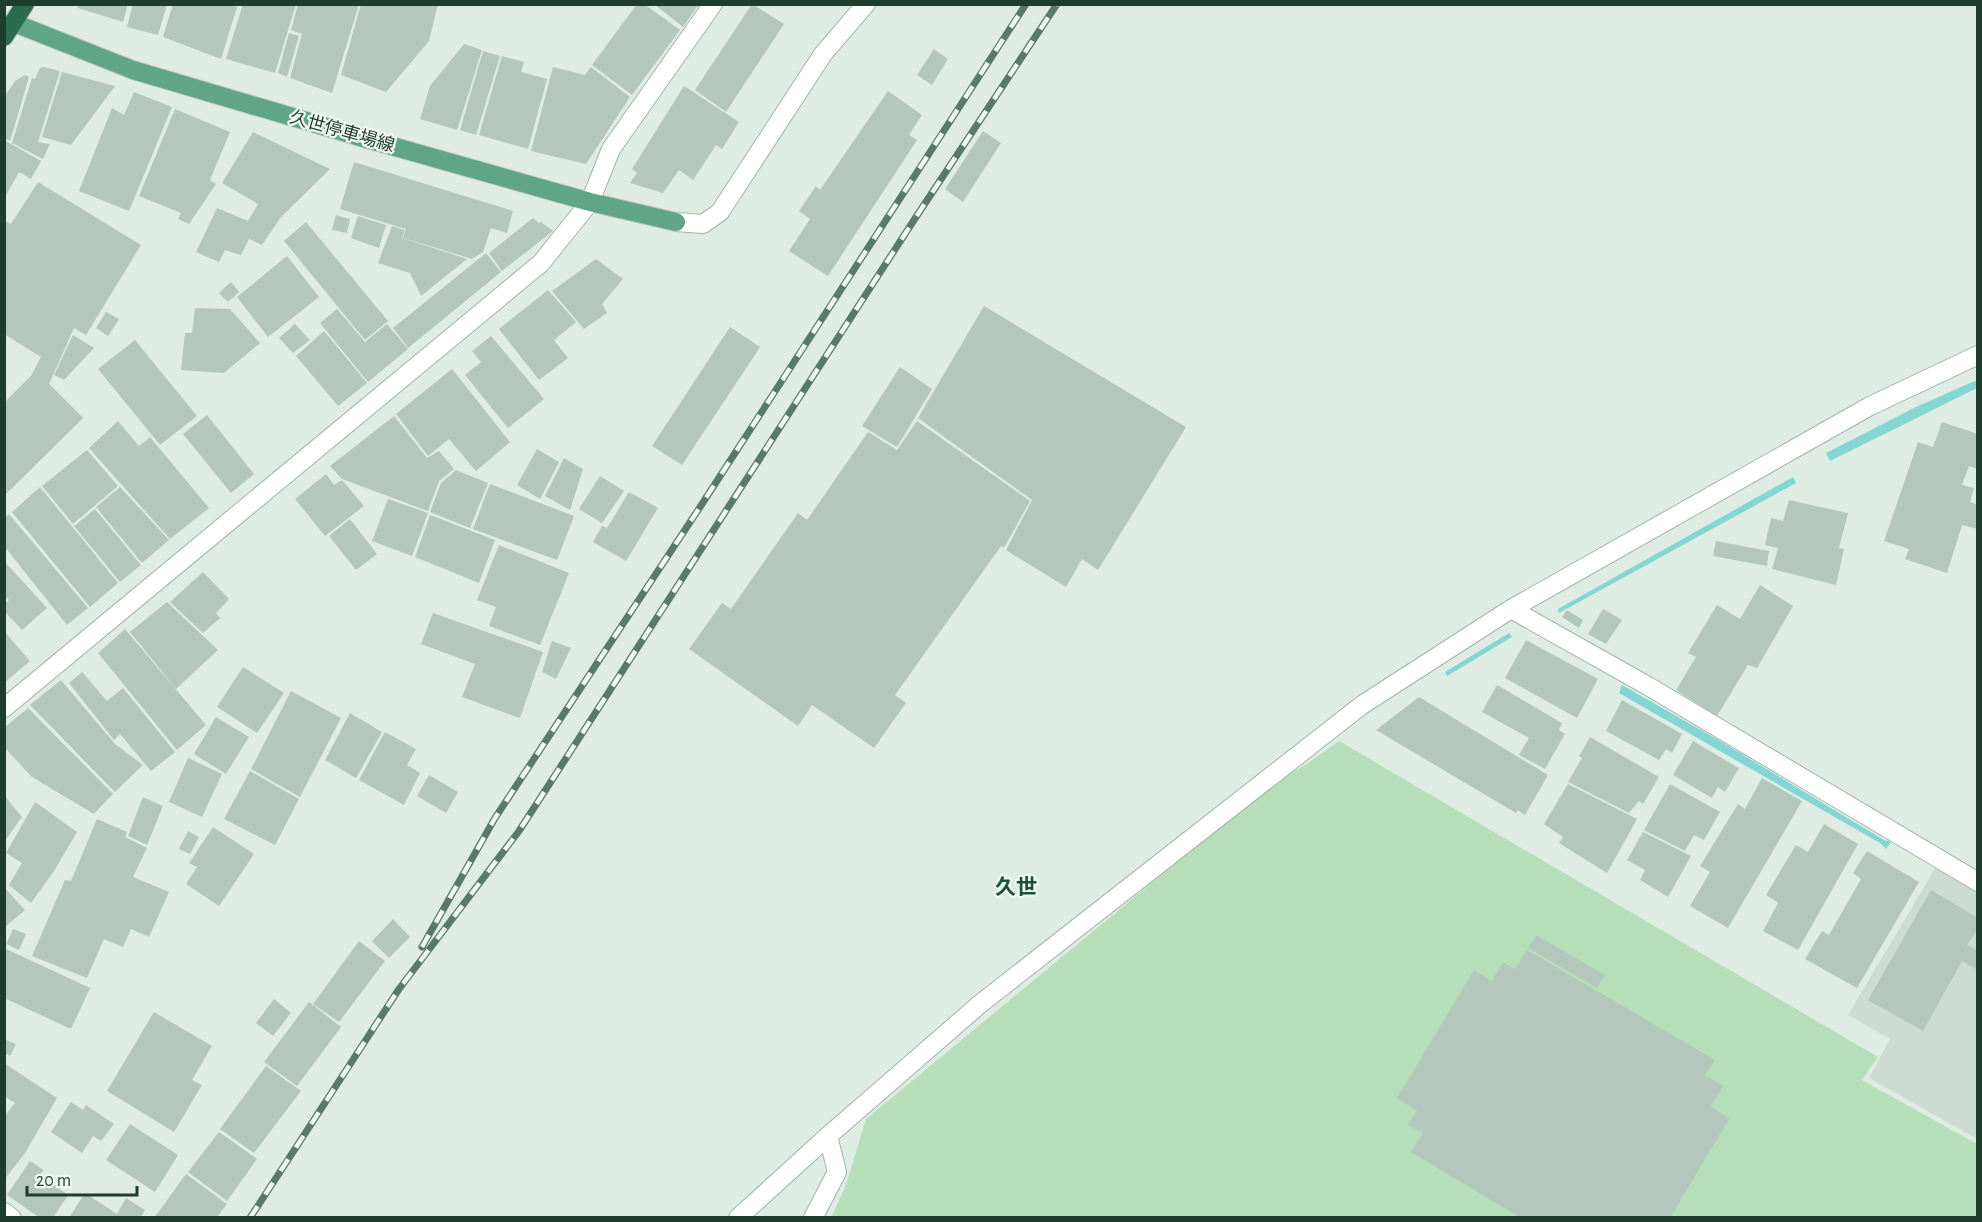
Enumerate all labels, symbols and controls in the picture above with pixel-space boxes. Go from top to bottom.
street label: 久世停車場線 [288,107,397,156]
district label: 久世 [995,876,1037,898]
scale bar [27,1159,136,1197]
text: 20 m [36,1172,71,1190]

